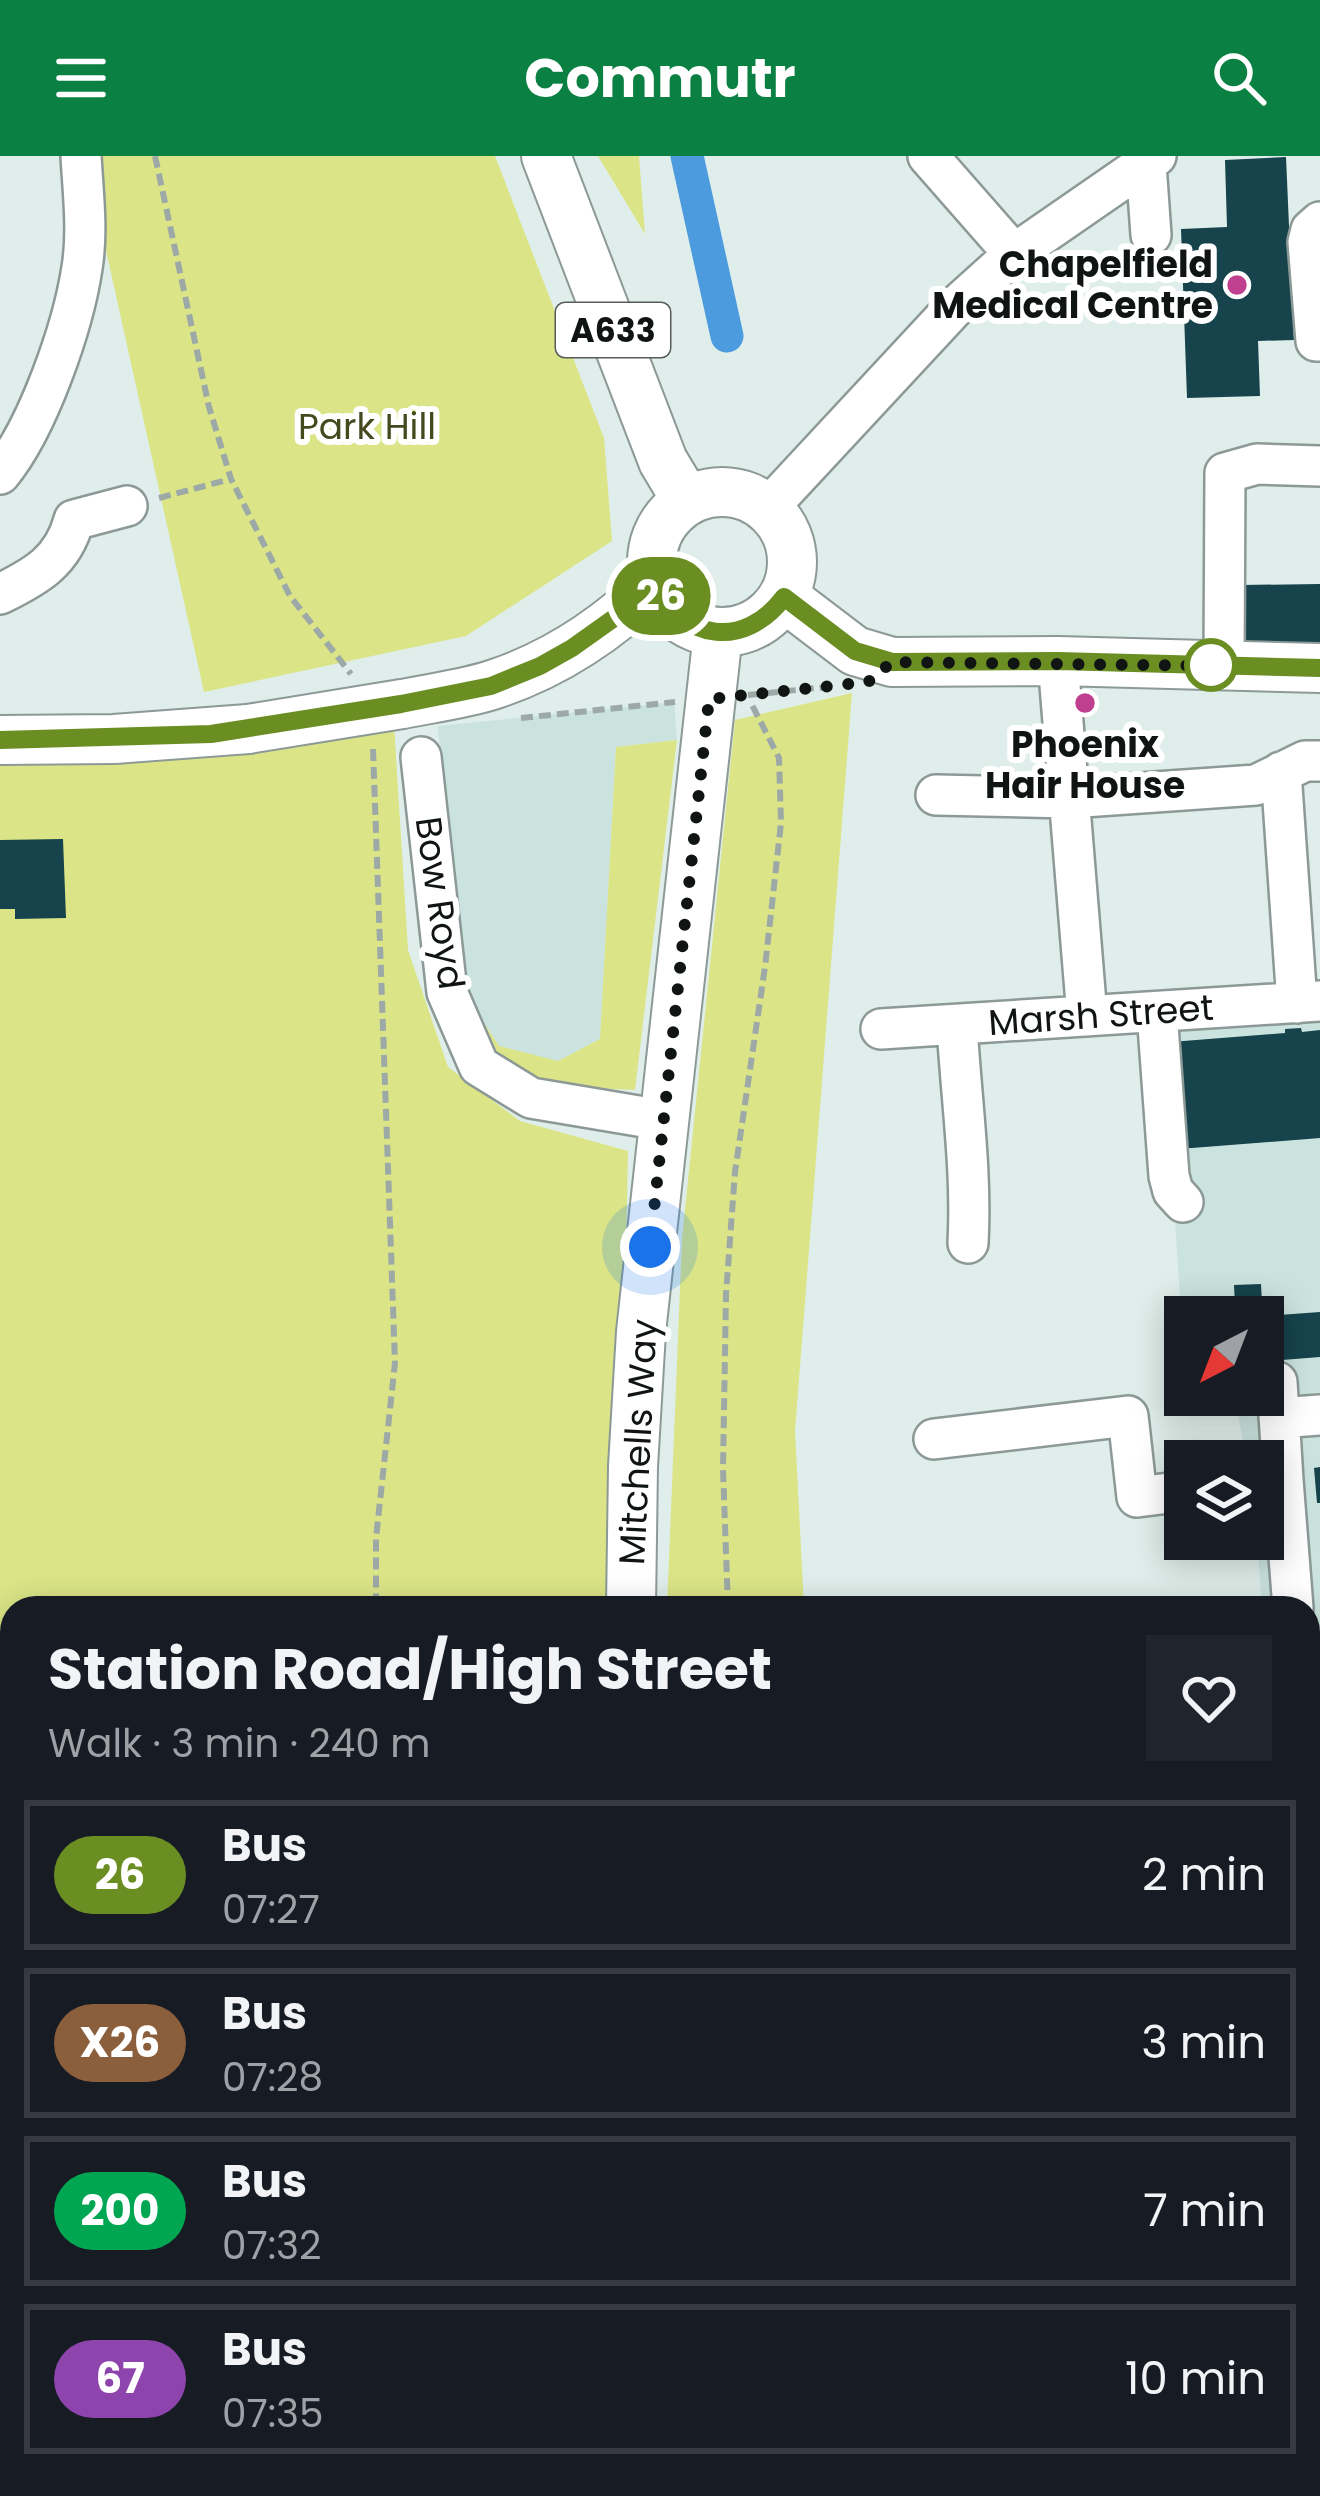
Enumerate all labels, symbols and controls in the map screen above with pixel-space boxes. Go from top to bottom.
text: Commutr [524,40,796,116]
icon: menu [48,45,114,111]
icon: search [1206,45,1272,111]
place label: Chapelfield Medical Centre [932,239,1213,331]
marker: Chapelfield Medical Centre [1224,272,1250,298]
road number: A633 [556,303,670,357]
park label: Park Hill [298,401,436,452]
line badge: 26 [607,557,715,635]
text: 26 [636,566,686,625]
unlabelled marker [1186,640,1236,690]
marker: Phoenix Hair House [1072,690,1098,716]
place label: Phoenix Hair House [985,719,1185,811]
street label: Bow Royd [403,813,477,993]
street label: Marsh Street [987,982,1215,1048]
your location [620,1217,680,1277]
north arrow [1164,1296,1284,1416]
map controls [1164,1296,1284,1560]
street label: Mitchells Way [606,1318,670,1566]
button: layers [1164,1440,1284,1560]
text: Station Road/High Street [48,1629,772,1709]
button: heart [1146,1635,1272,1761]
text: Walk · 3 min · 240 m [48,1716,430,1771]
text: Bus [222,1814,307,1877]
text: 2 min [1142,1843,1266,1906]
text: 26 [95,1845,145,1904]
text: 07:27 [222,1882,320,1937]
text: Bus [222,1982,307,2045]
text: 3 min [1141,2011,1266,2074]
text: X26 [80,2013,160,2072]
text: 07:28 [222,2050,323,2105]
text: Bus [222,2150,307,2213]
text: 7 min [1143,2179,1266,2242]
text: 200 [81,2181,159,2240]
text: 07:32 [222,2218,322,2273]
text: Bus [222,2318,307,2381]
text: 10 min [1125,2347,1266,2410]
text: 67 [95,2349,145,2408]
text: 07:35 [222,2386,324,2441]

